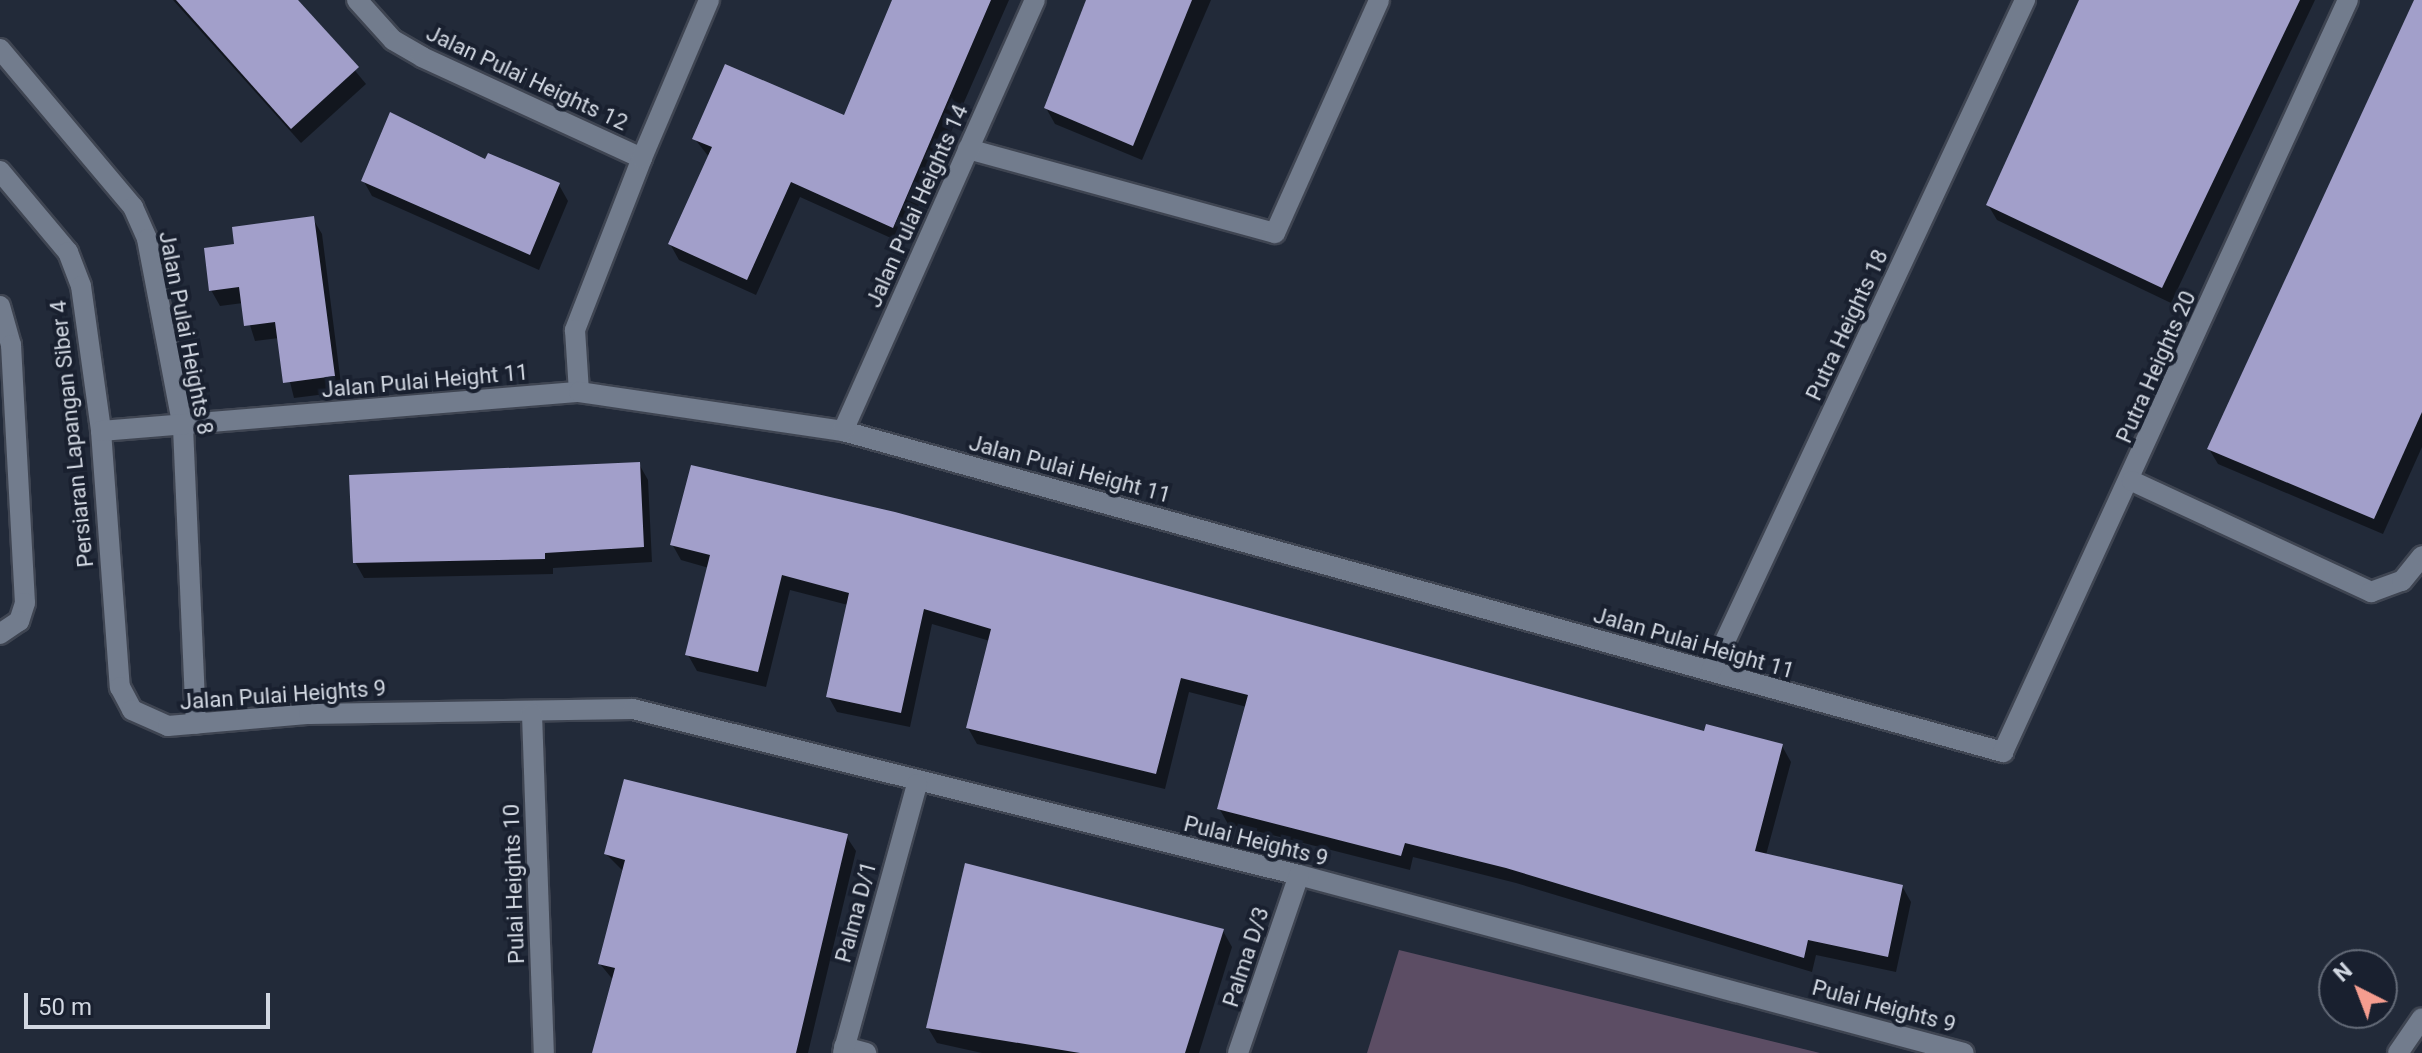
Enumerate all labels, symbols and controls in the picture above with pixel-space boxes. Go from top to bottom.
street label: Jalan Pulai Heights 12 [422,20,632,136]
street label: Jalan Pulai Heights 14 [860,101,974,311]
street label: Jalan Pulai Heights 8 [153,229,219,437]
street label: Putra Heights 18 [1800,245,1894,405]
street label: Putra Heights 20 [2111,287,2201,447]
street label: Persiaran Lapangan Siber 4 [45,299,99,569]
street label: Jalan Pulai Height 11 [320,359,530,403]
street label: Jalan Pulai Height 11 [966,429,1174,509]
street label: Jalan Pulai Height 11 [1591,602,1797,684]
street label: Jalan Pulai Heights 9 [179,675,387,715]
street label: Pulai Heights 10 [498,804,530,964]
street label: Pulai Heights 9 [1181,810,1331,872]
street label: Palma D/1 [830,859,882,965]
street label: Palma D/3 [1217,904,1275,1010]
north arrow [2318,949,2398,1029]
text: N [2329,958,2357,987]
street label: Pulai Heights 9 [1809,974,1959,1038]
scale bar [28,977,274,1027]
text: 50 m [38,993,92,1021]

